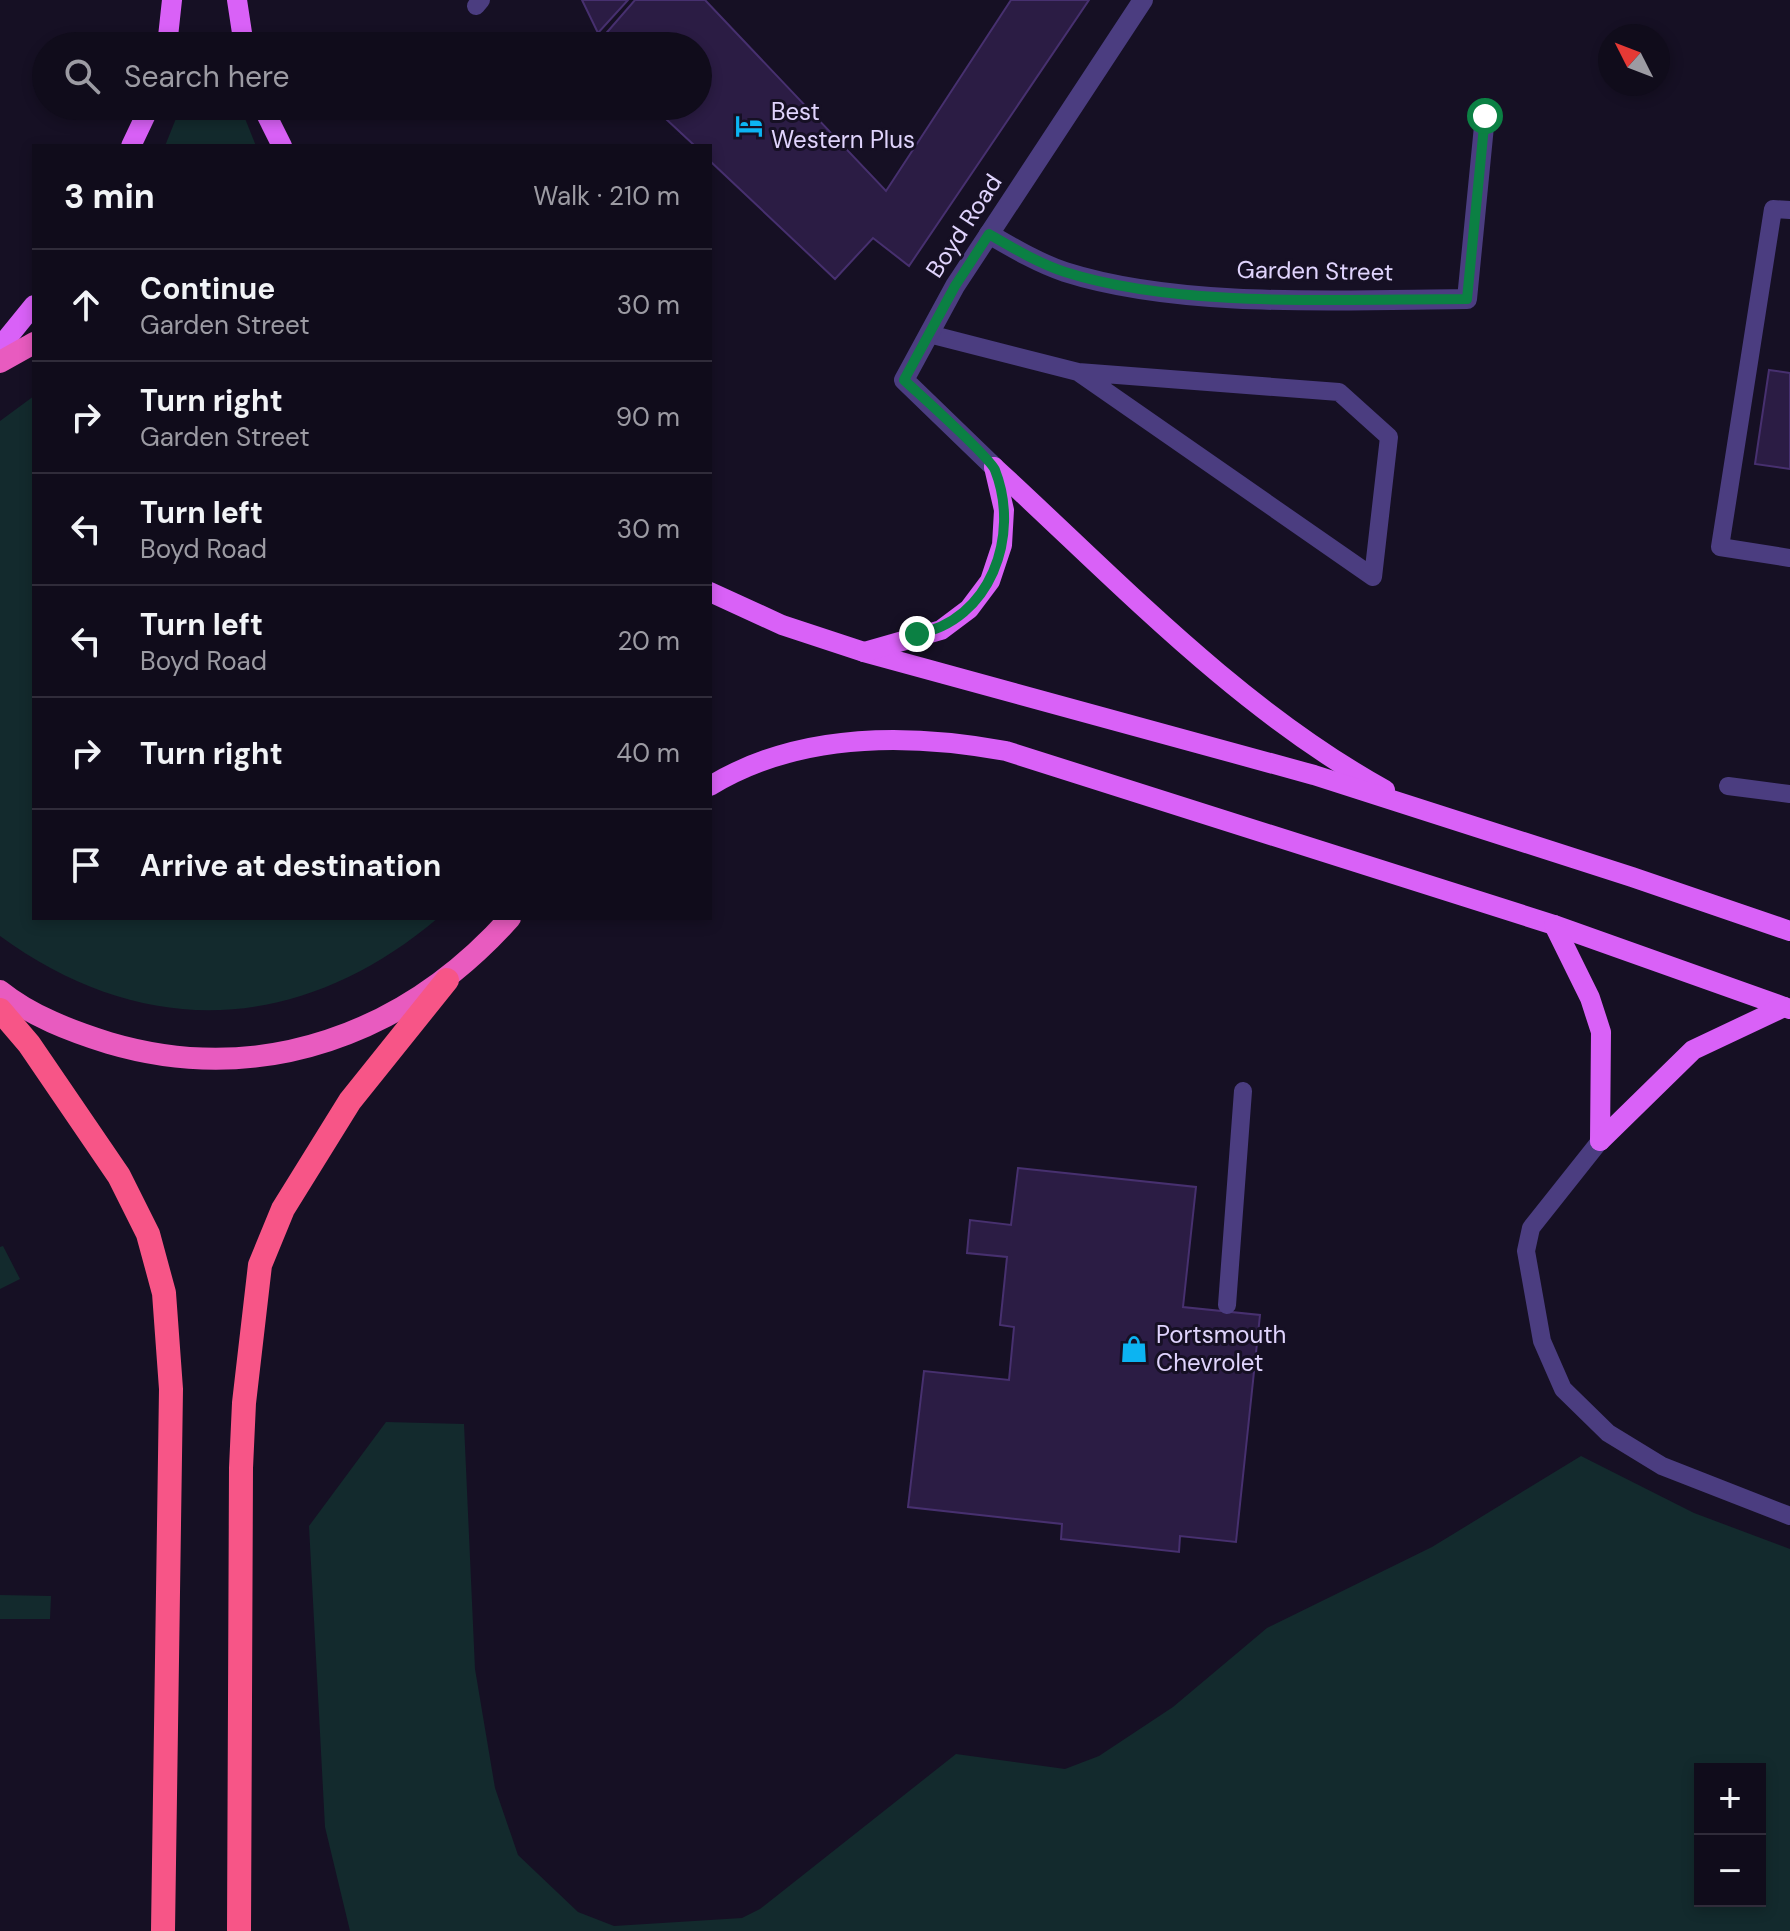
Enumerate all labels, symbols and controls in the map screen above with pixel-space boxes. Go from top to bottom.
north arrow [1598,24,1670,96]
search box [32,32,712,120]
icon: search [60,54,104,98]
text: Search here [124,57,290,96]
place label: Best Western Plus [771,96,915,155]
route start [1467,98,1503,134]
hotel icon: Best Western Plus [734,111,764,141]
street label: Boyd Road [919,168,1009,283]
text: 3 min [64,174,155,219]
text: Walk · 210 m [533,179,680,213]
street label: Garden Street [1236,254,1394,287]
text: Continue [140,269,275,308]
icon: ahead [64,283,108,327]
text: 30 m [617,288,680,322]
text: Garden Street [140,308,310,342]
text: Turn right [140,381,283,420]
icon: right [64,395,108,439]
text: 90 m [616,400,680,434]
text: Garden Street [140,420,310,454]
text: Turn left [140,493,263,532]
icon: left [64,507,108,551]
text: 30 m [617,512,680,546]
text: Boyd Road [140,532,267,566]
text: Turn left [140,605,263,644]
route end [899,616,935,652]
icon: left [64,619,108,663]
text: 20 m [617,624,680,658]
text: Boyd Road [140,644,267,678]
icon: right [64,731,108,775]
text: Turn right [140,734,283,773]
text: 40 m [616,736,680,770]
icon: arrive [64,843,108,887]
text: Arrive at destination [140,846,441,885]
place label: Portsmouth Chevrolet [1156,1319,1286,1378]
shop icon: Portsmouth Chevrolet [1119,1334,1149,1364]
map controls [1694,1763,1766,1907]
button: + [1694,1763,1766,1835]
button: − [1694,1835,1766,1907]

